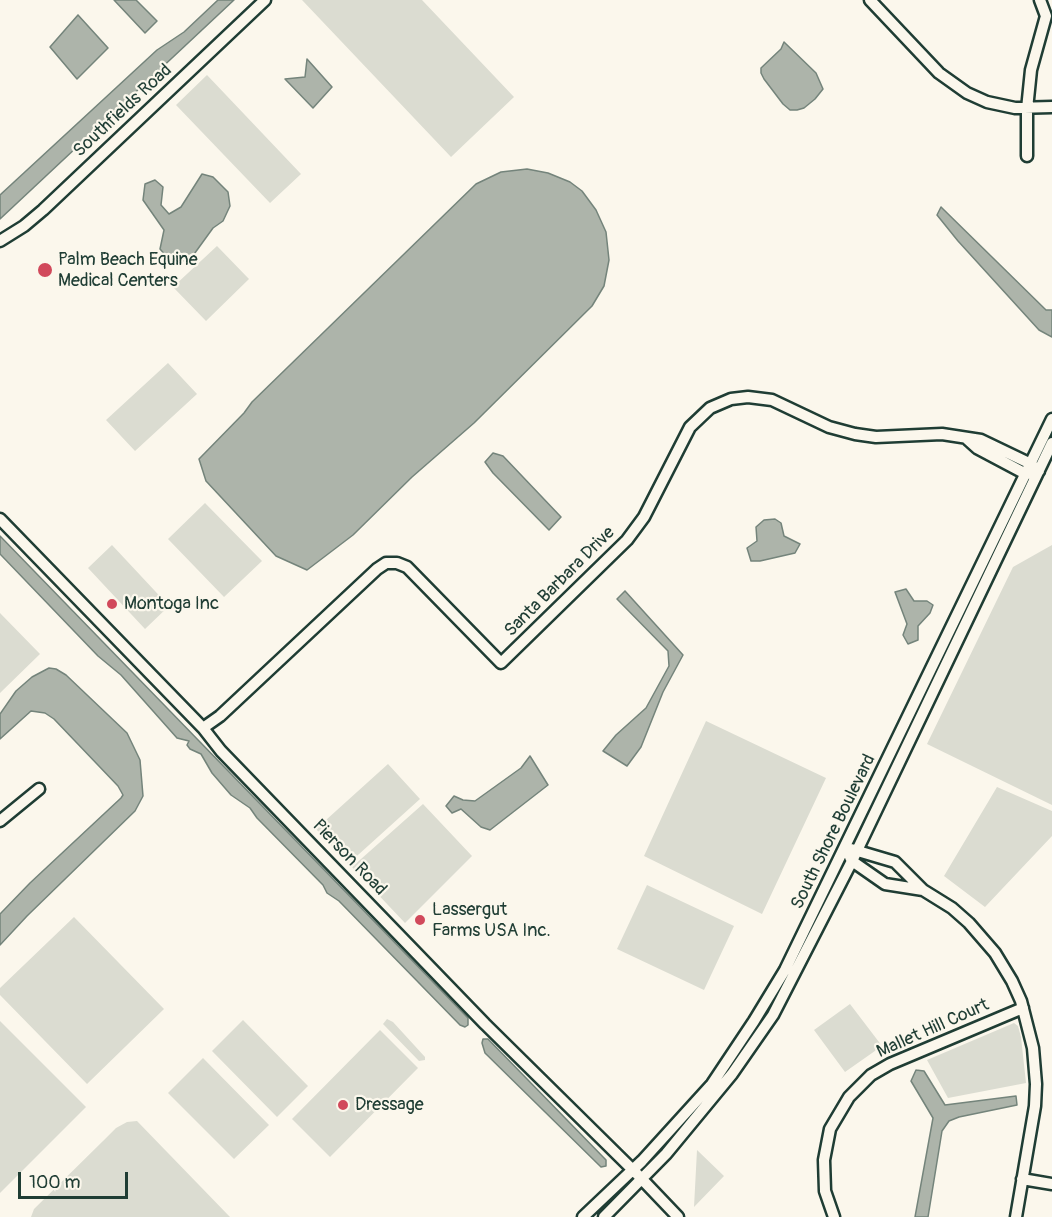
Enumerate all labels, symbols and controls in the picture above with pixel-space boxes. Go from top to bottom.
street label: Southfields Road [69,60,177,162]
place label: Palm Beach Equine Medical Centers [58,249,198,292]
marker: Palm Beach Equine Medical Centers [36,261,54,279]
street label: Santa Barbara Drive [500,522,620,642]
place label: Montoga Inc [124,593,219,615]
marker: Montoga Inc [105,597,119,611]
street label: South Shore Boulevard [787,751,881,913]
street label: Pierson Road [307,815,391,901]
place label: Lassergut Farms USA Inc. [432,899,551,942]
marker: Lassergut Farms USA Inc. [413,913,427,927]
street label: Mallet Hill Court [874,995,992,1063]
place label: Dressage [355,1094,424,1116]
marker: Dressage [336,1098,350,1112]
scale bar [21,1160,130,1198]
text: 100 m [29,1171,81,1194]

